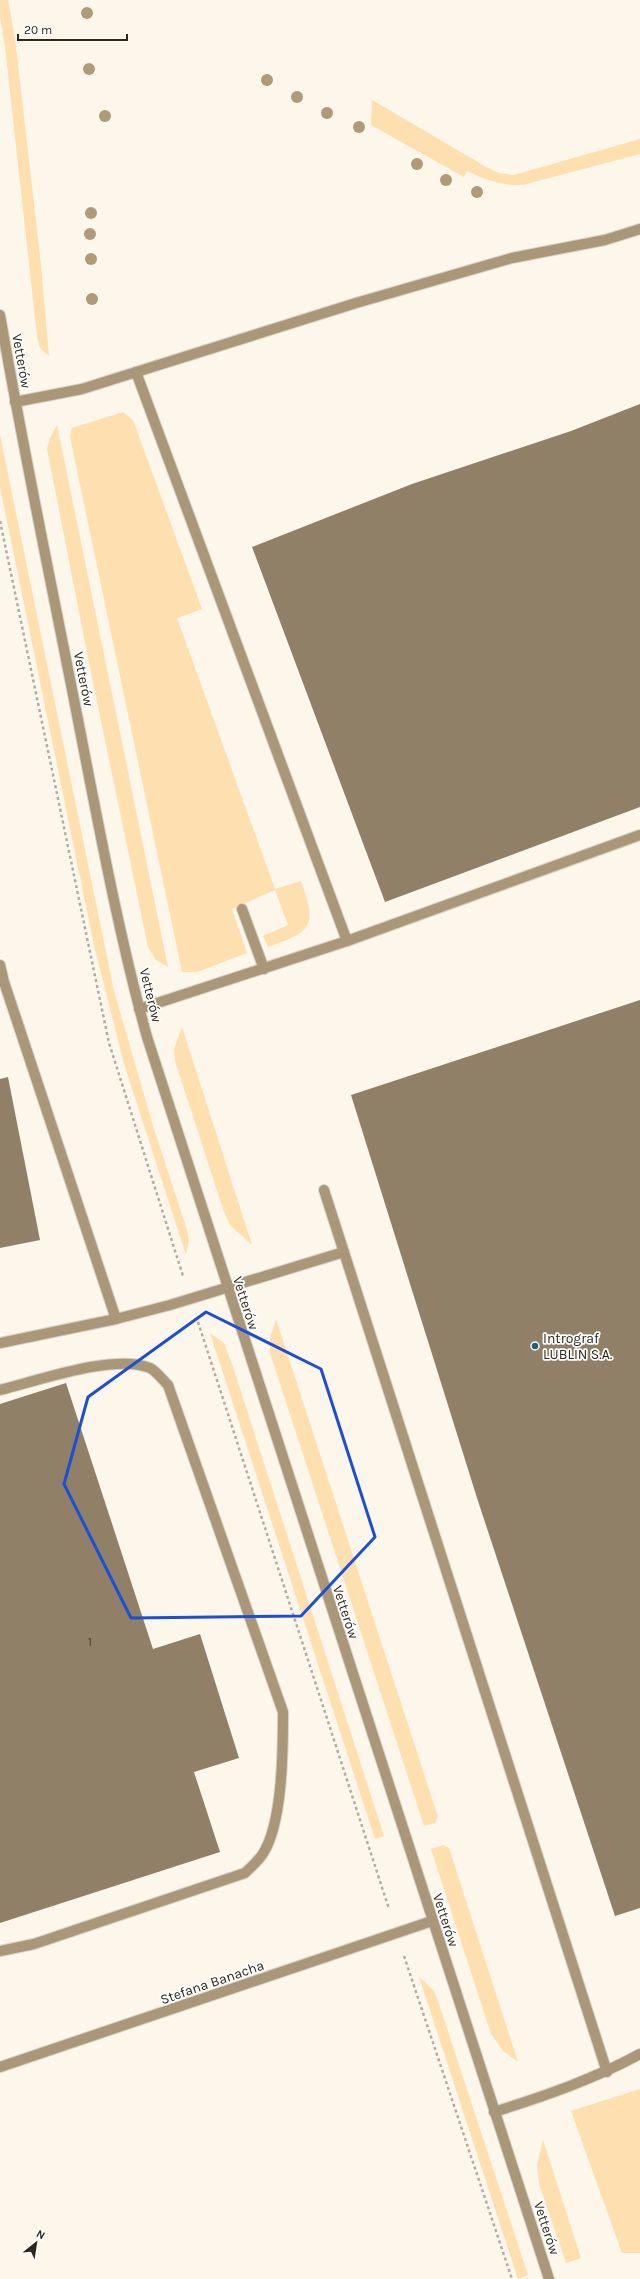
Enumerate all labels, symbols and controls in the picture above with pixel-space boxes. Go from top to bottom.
scale bar [18,16,127,42]
text: 20 m [24,23,52,37]
street label: Vetterów [8,332,35,390]
street label: Vetterów [70,650,97,708]
street label: Vetterów [136,966,165,1024]
street label: Vetterów [229,1274,262,1332]
place label: Intrograf LUBLIN S.A. [543,1330,613,1363]
marker: Intrograf LUBLIN S.A. [530,1341,540,1351]
street label: Vetterów [329,1583,362,1641]
house number: 1 [88,1635,92,1649]
street label: Vetterów [429,1891,462,1949]
street label: Stefana Banacha [158,1957,266,2008]
street label: Vetterów [530,2199,563,2257]
north arrow [16,2223,56,2263]
text: N [34,2227,47,2242]

